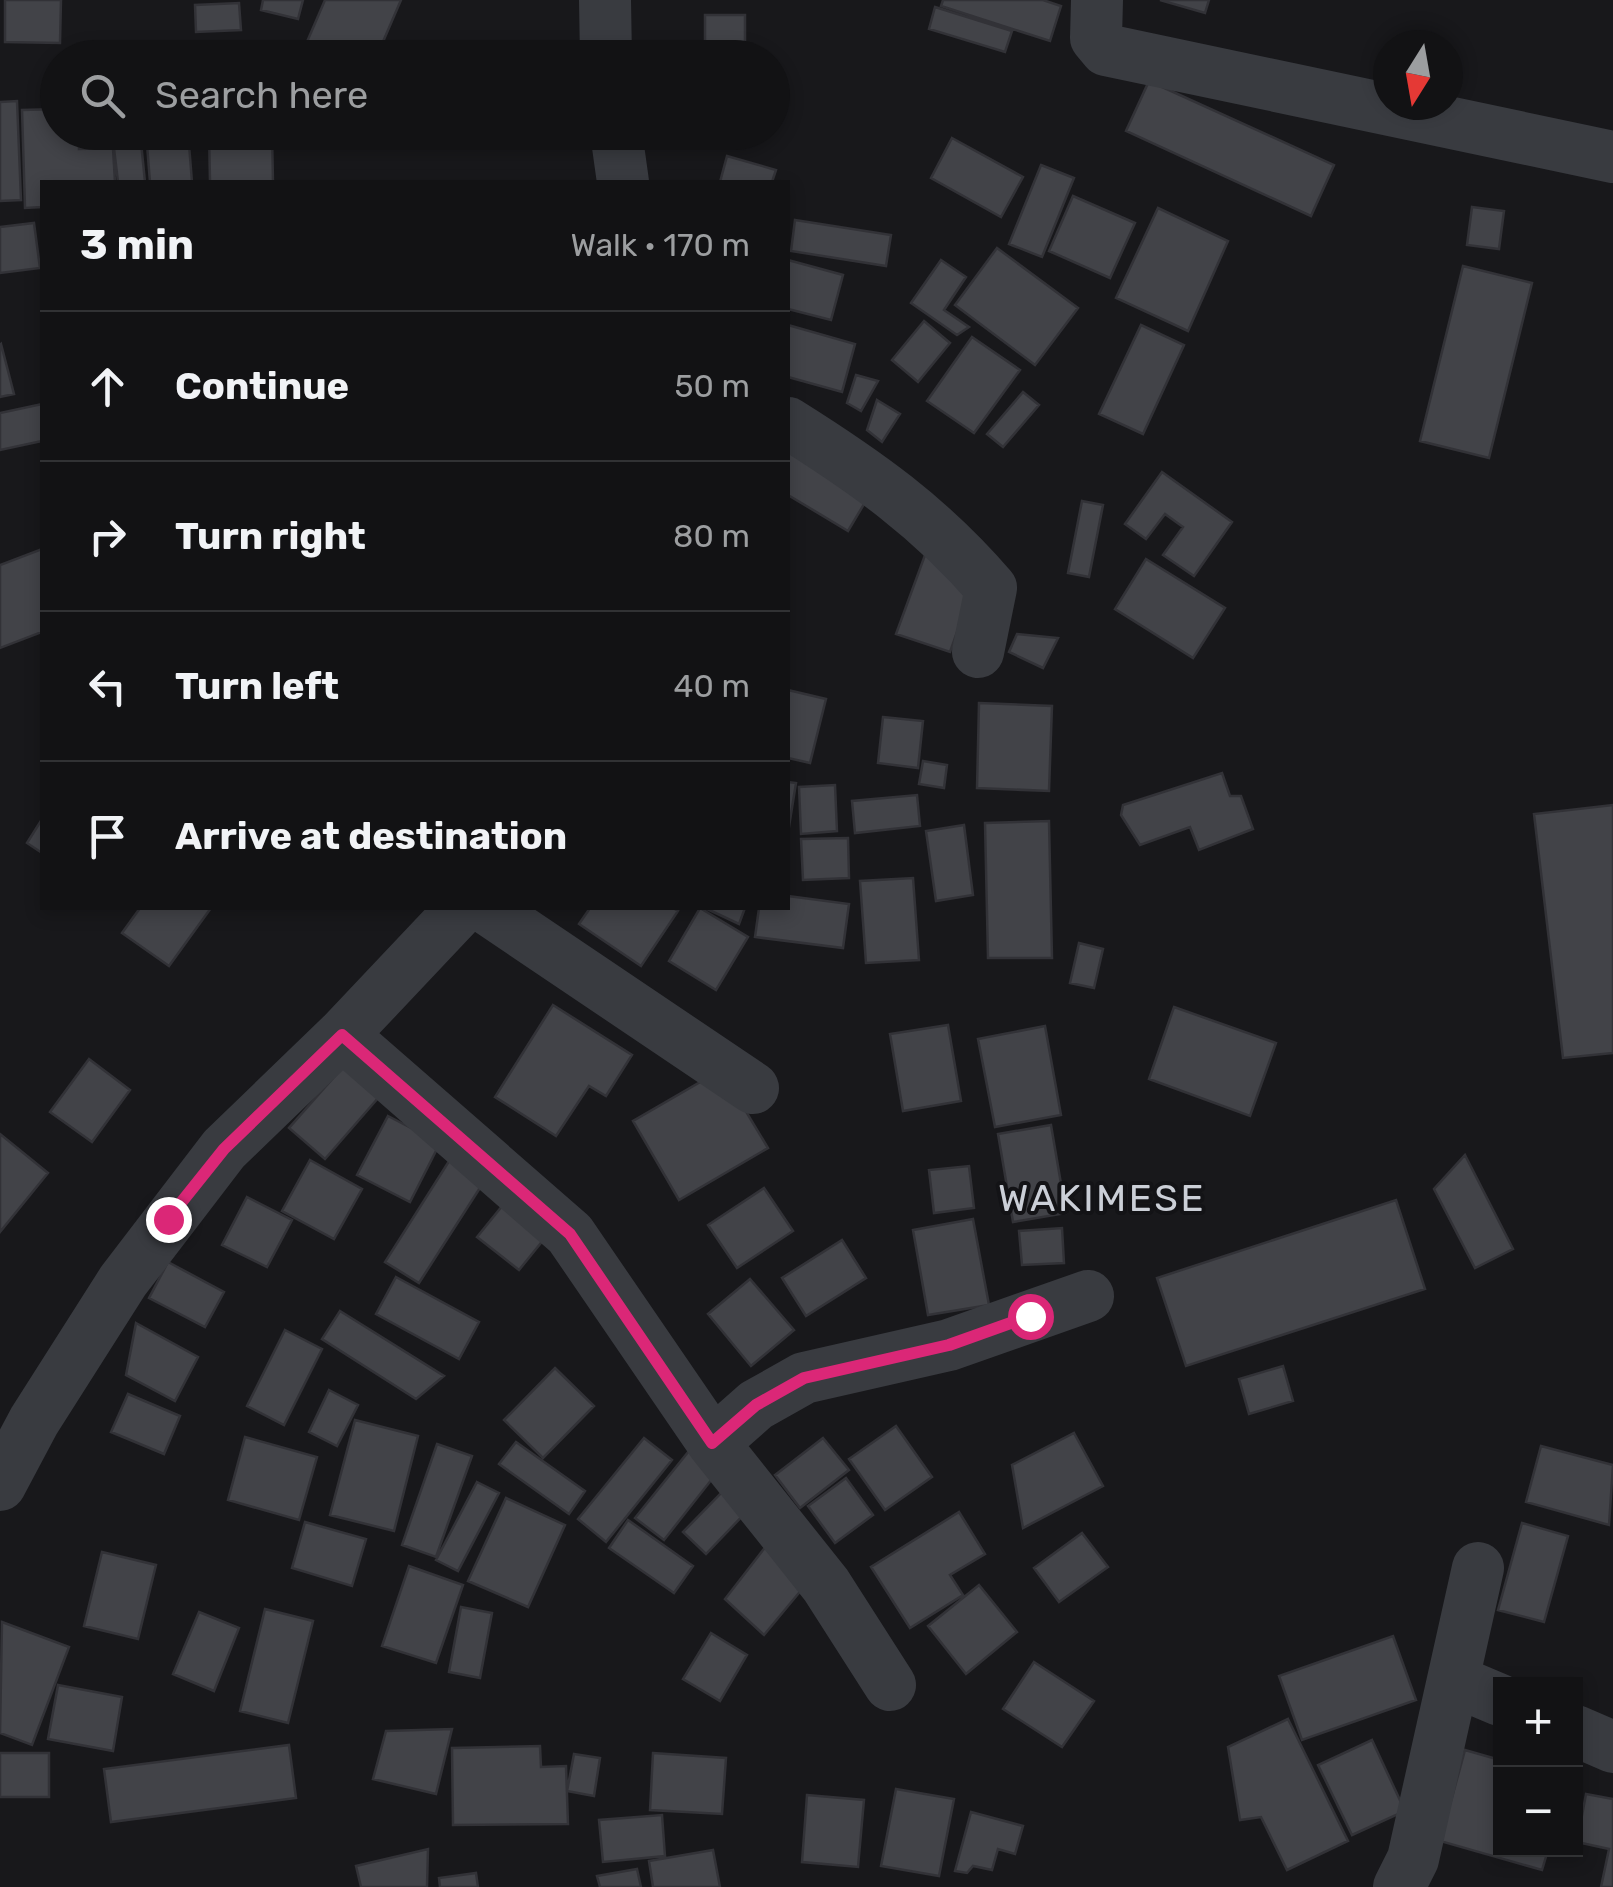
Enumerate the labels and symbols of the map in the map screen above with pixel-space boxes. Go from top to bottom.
north arrow [1373,30,1463,120]
district label: WAKIMESE [998,1175,1206,1221]
route end [146,1197,192,1243]
route start [1008,1294,1054,1340]

